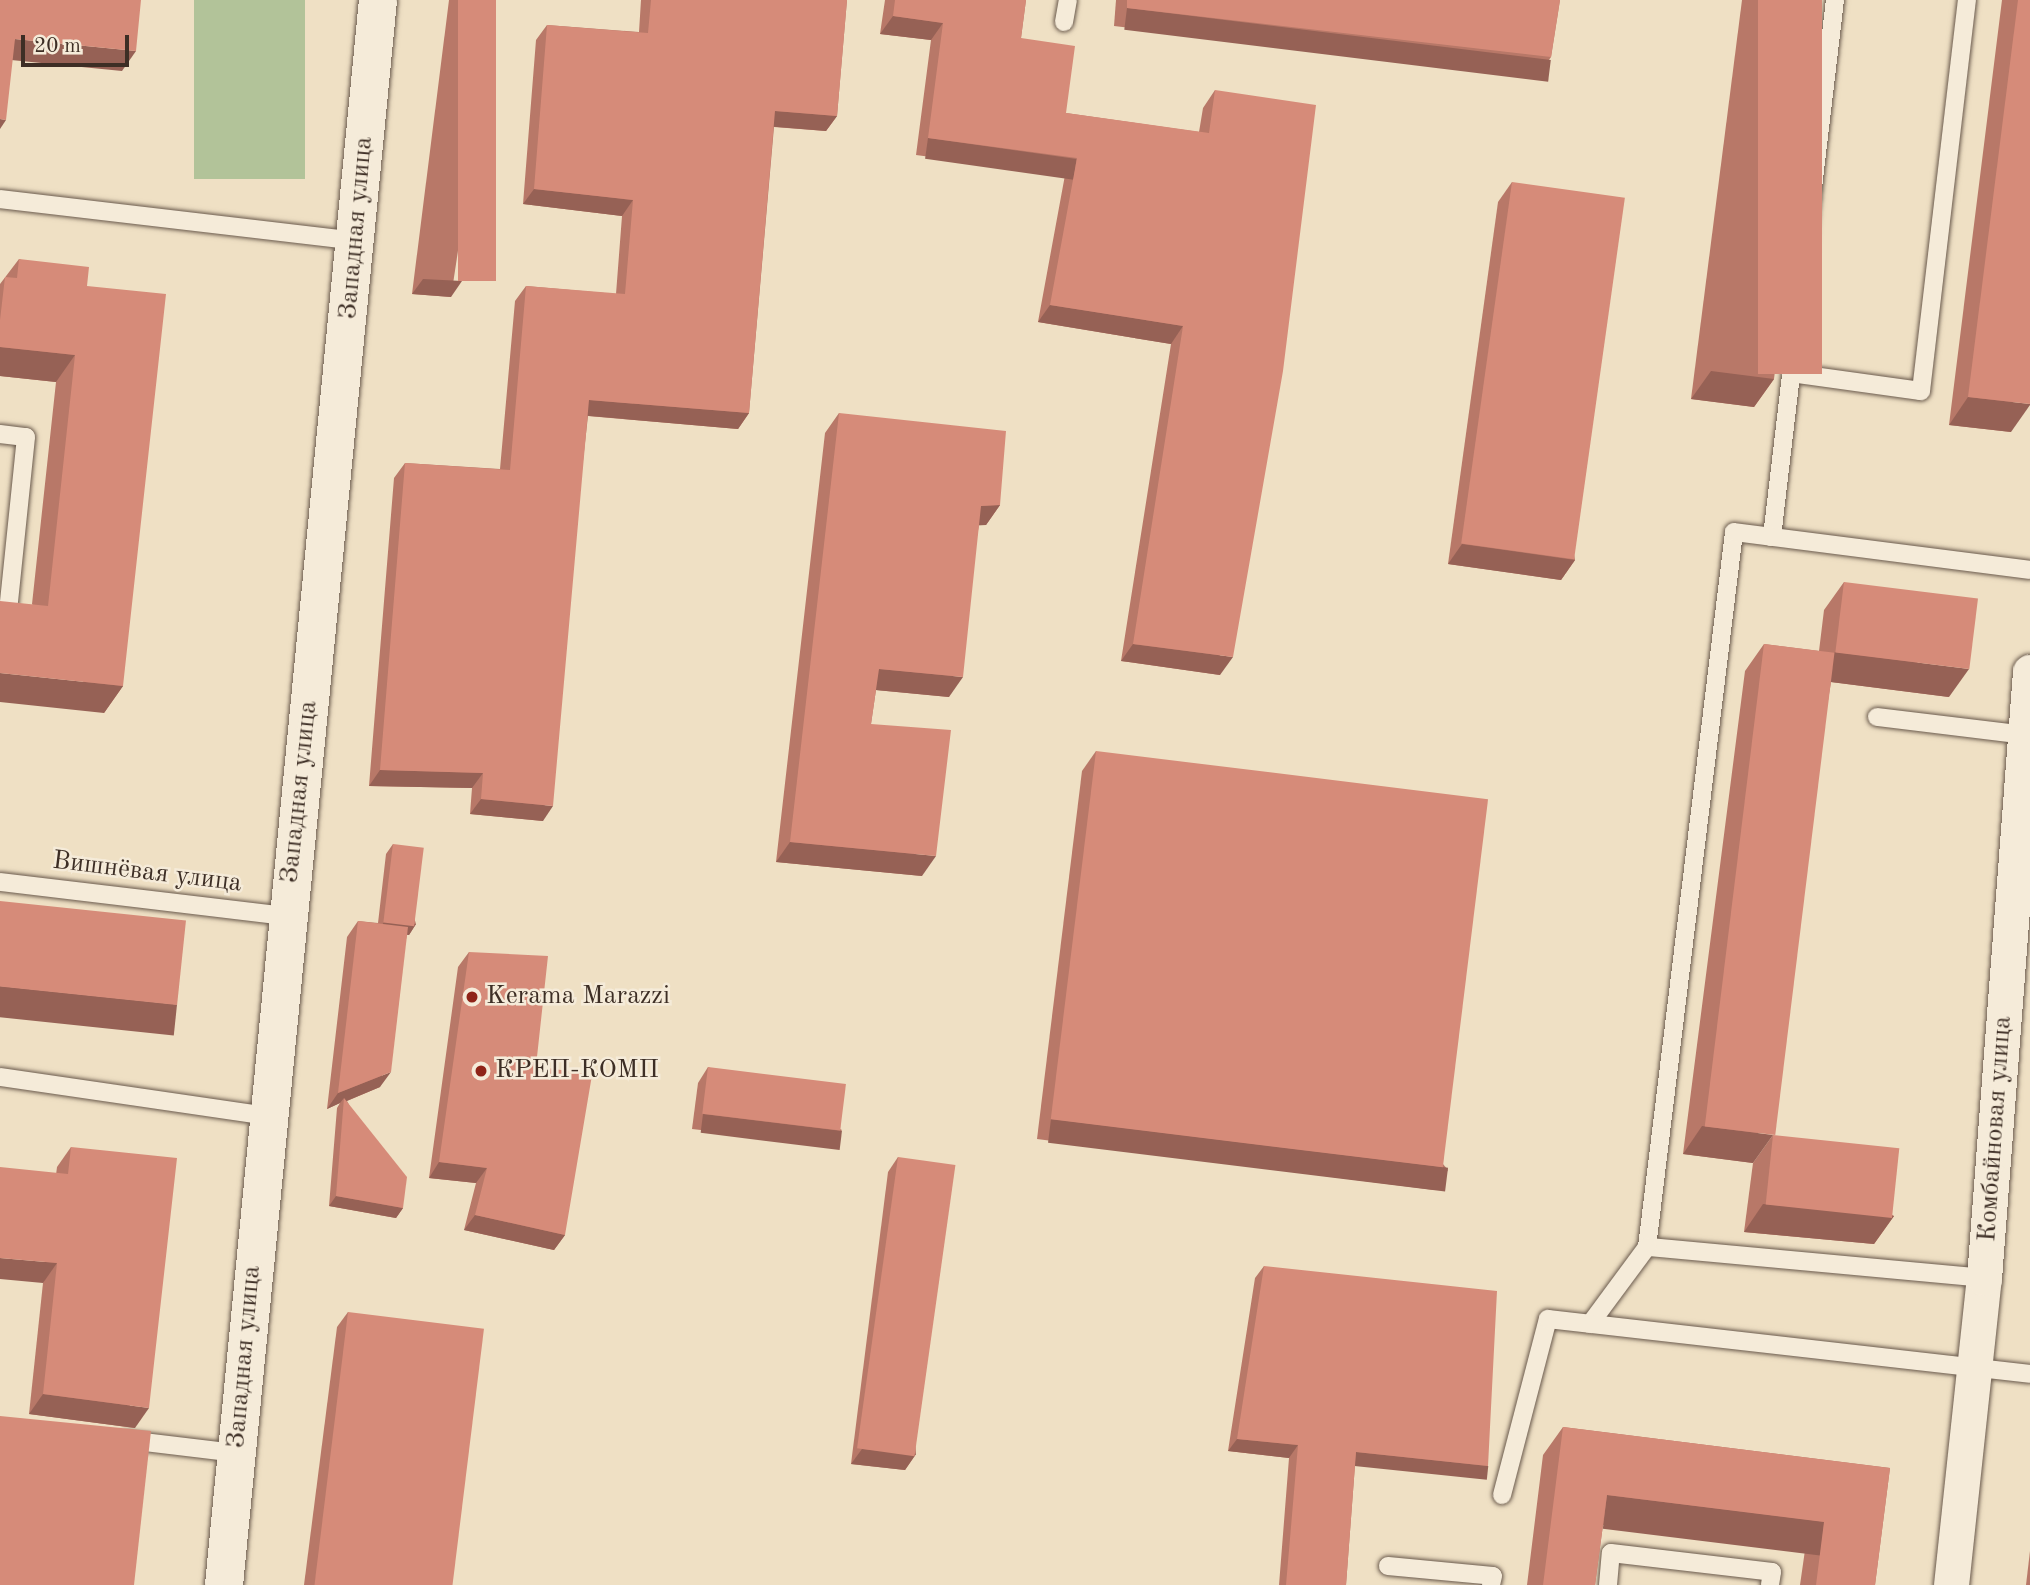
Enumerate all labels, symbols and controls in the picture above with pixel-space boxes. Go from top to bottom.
scale bar [24,21,133,65]
text: 20 m [34,36,81,57]
street label: Западная улица [333,135,381,321]
street label: Западная улица [275,699,325,885]
street label: Вишнёвая улица [51,846,243,900]
place label: Kerama Marazzi [486,981,670,1013]
marker: Kerama Marazzi [464,989,480,1005]
street label: Комбайновая улица [1973,1015,2019,1243]
place label: КРЕП-КОМП [495,1055,659,1087]
marker: КРЕП-КОМП [473,1063,489,1079]
street label: Западная улица [221,1264,269,1450]

